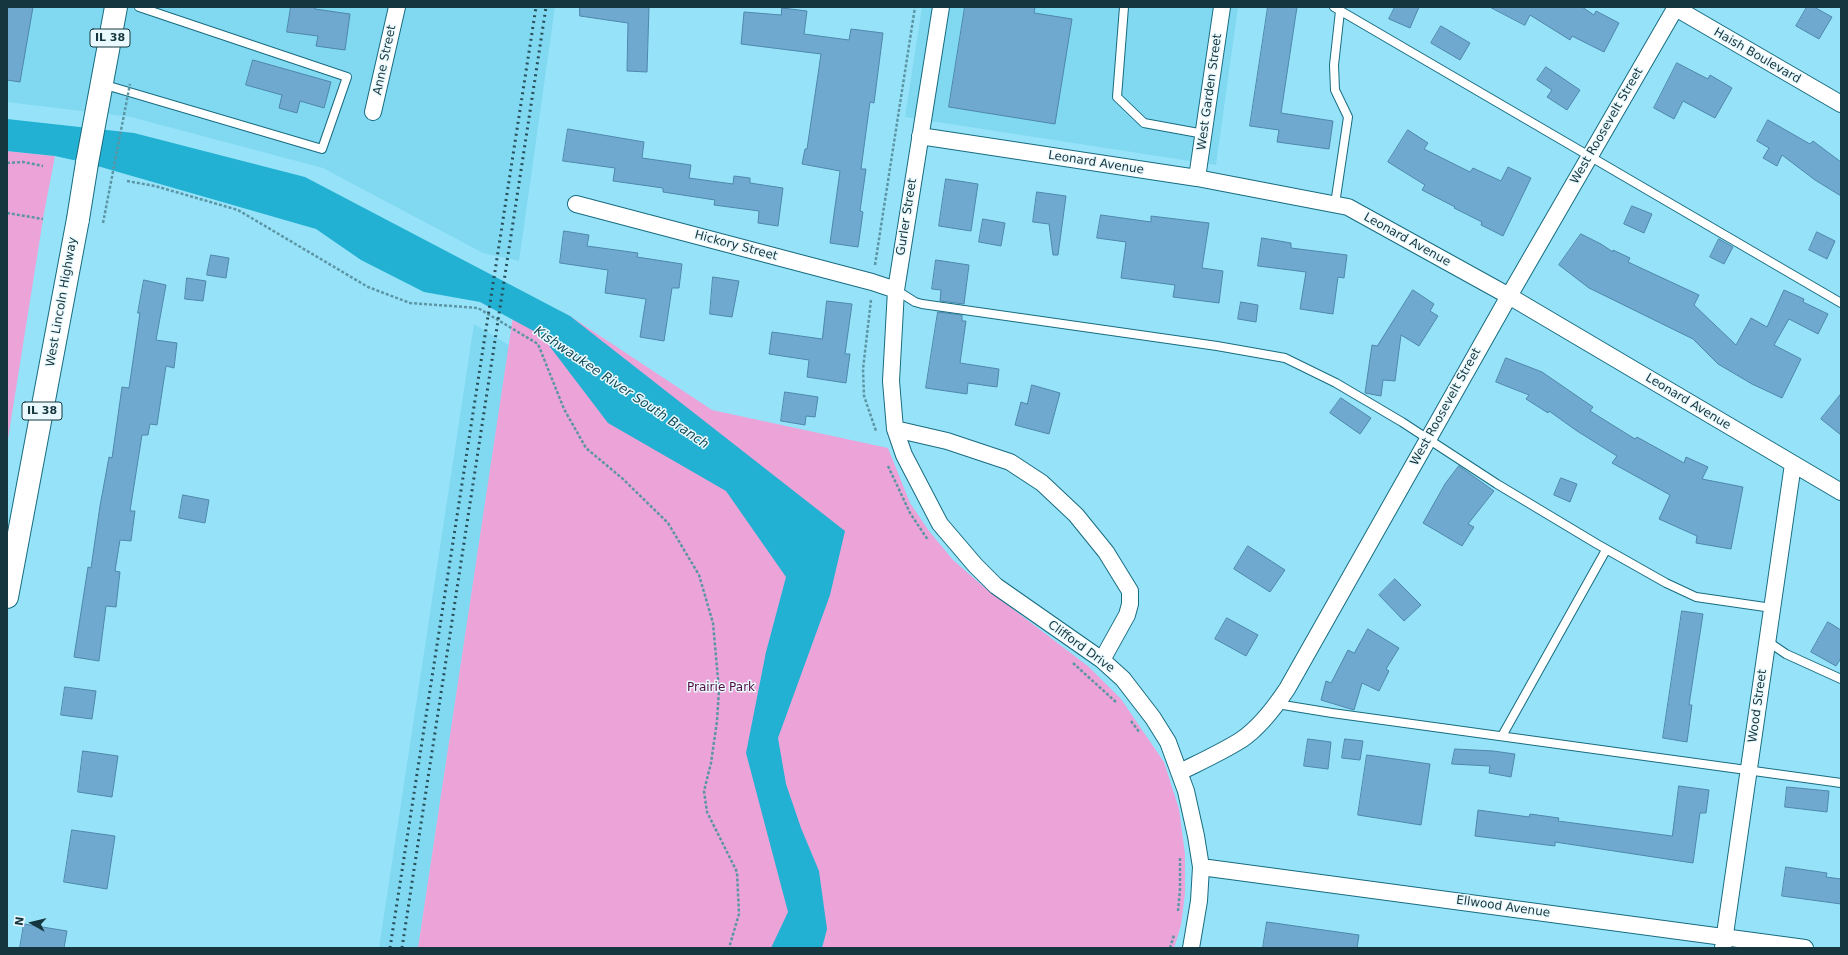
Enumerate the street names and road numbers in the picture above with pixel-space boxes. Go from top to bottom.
street label: Anne Street [371,24,399,96]
street label: Haish Boulevard [1711,25,1803,87]
road number: IL 38 [90,29,130,47]
street label: West Garden Street [1195,33,1225,151]
street label: West Roosevelt Street [1568,65,1646,187]
street label: Leonard Avenue [1047,148,1145,178]
street label: Gurler Street [894,177,920,257]
street label: Leonard Avenue [1361,210,1453,270]
street label: Hickory Street [693,228,779,264]
street label: West Lincoln Highway [43,236,81,368]
street label: West Roosevelt Street [1408,346,1484,468]
street label: Leonard Avenue [1643,371,1733,433]
road number: IL 38 [22,402,62,420]
street label: Clifford Drive [1045,618,1117,676]
street label: Wood Street [1746,668,1770,744]
street label: Ellwood Avenue [1455,893,1551,921]

